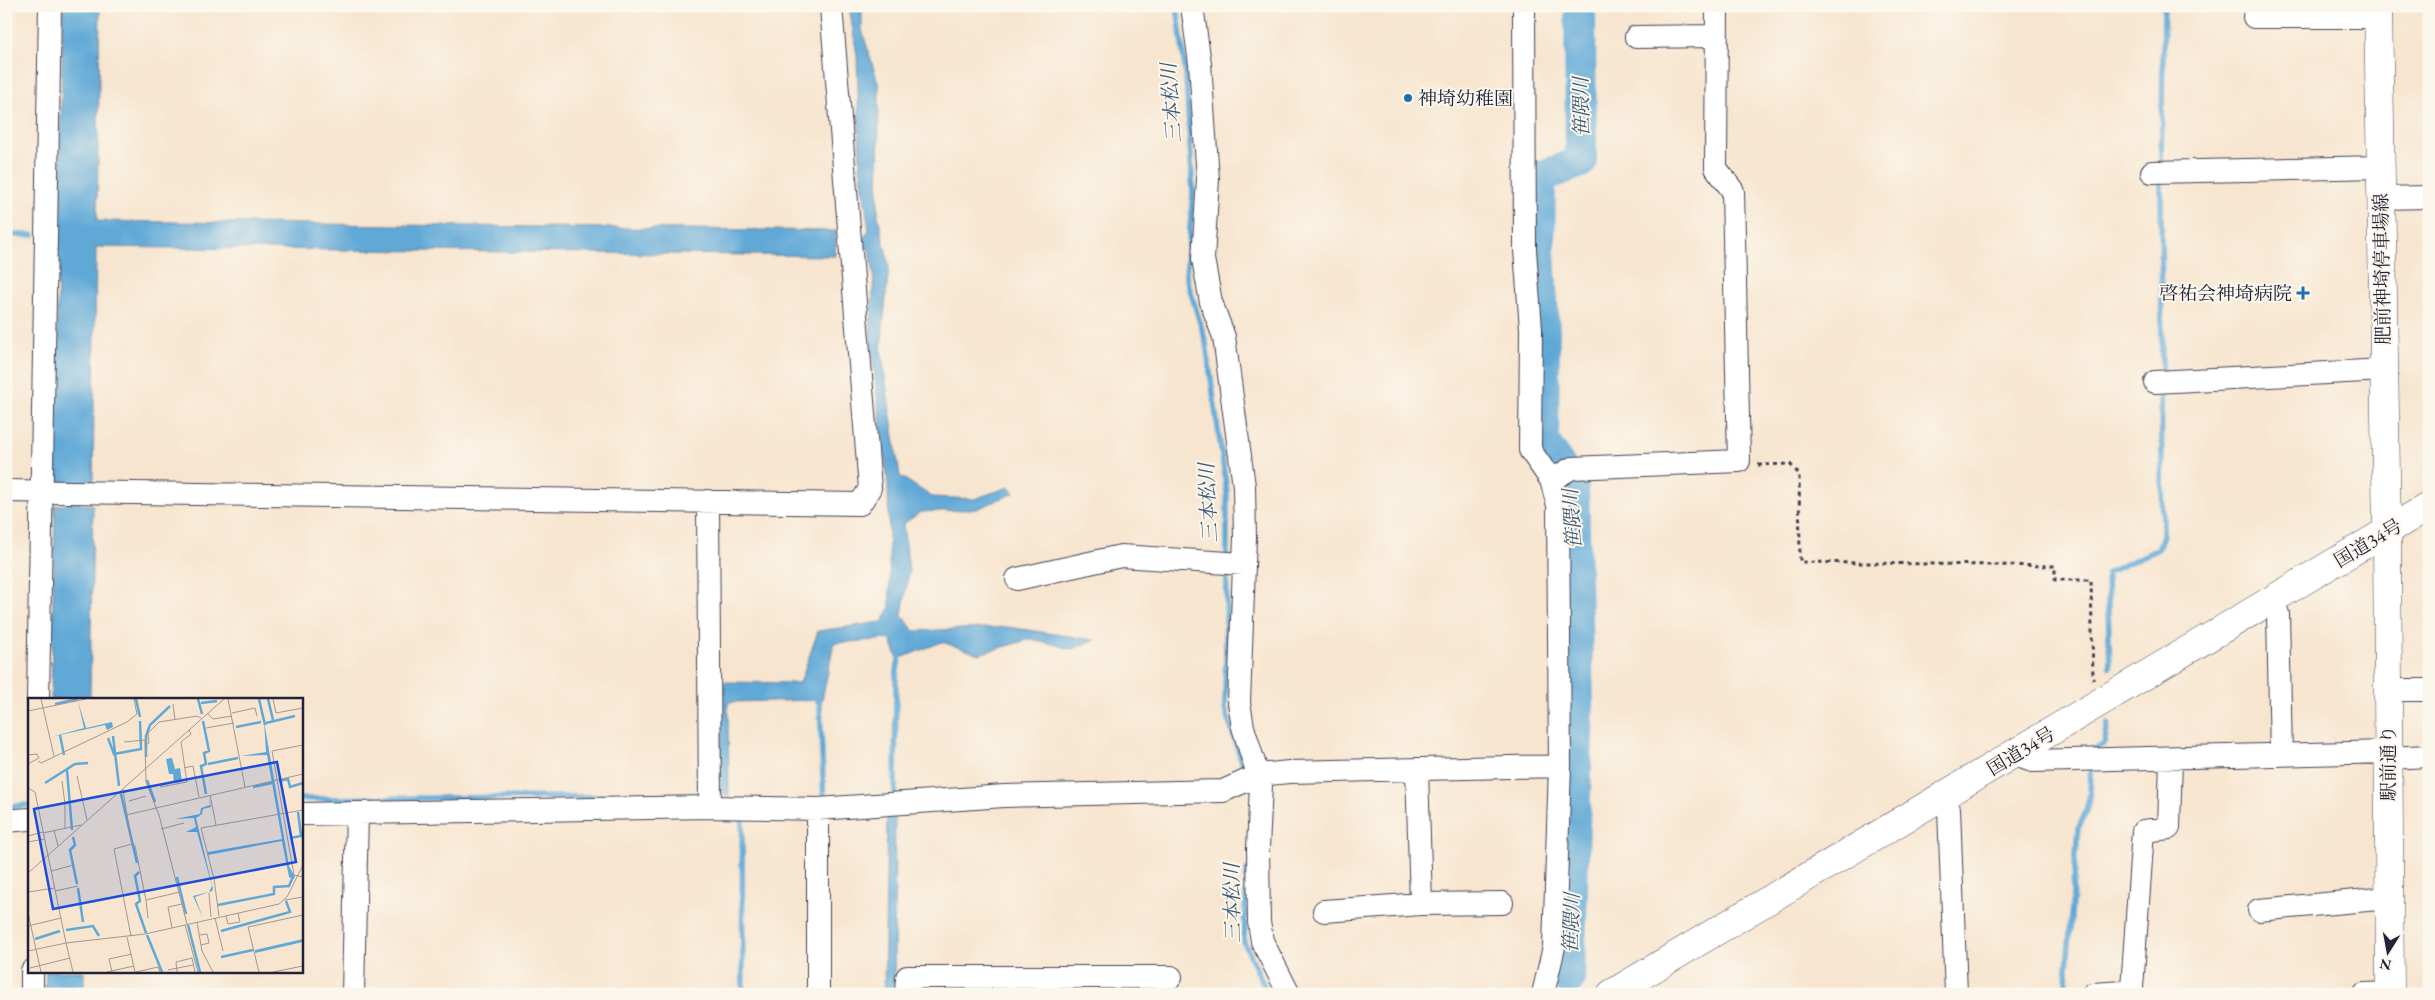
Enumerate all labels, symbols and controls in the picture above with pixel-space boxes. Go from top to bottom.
water label: 三本松川 [1155,60,1187,144]
water label: 笹隈川 [1567,75,1595,137]
place label: 神埼幼稚園 [1418,86,1513,111]
marker: 神埼幼稚園 [1402,92,1414,104]
street label: 肥前神埼停車場線 [2368,193,2396,345]
place label: 啓祐会神埼病院 [2159,281,2292,306]
marker: 啓祐会神埼病院 [2296,286,2310,300]
water label: 三本松川 [1193,460,1223,544]
water label: 笹隈川 [1557,486,1587,550]
street label: 国道34号 [2329,513,2407,573]
inset map [28,698,302,972]
street label: 国道34号 [1982,721,2060,781]
street label: 駅前通り [2376,725,2401,801]
water label: 三本松川 [1218,861,1246,943]
water label: 笹隈川 [1557,891,1585,953]
north arrow [2362,928,2412,978]
text: N [2378,955,2393,975]

